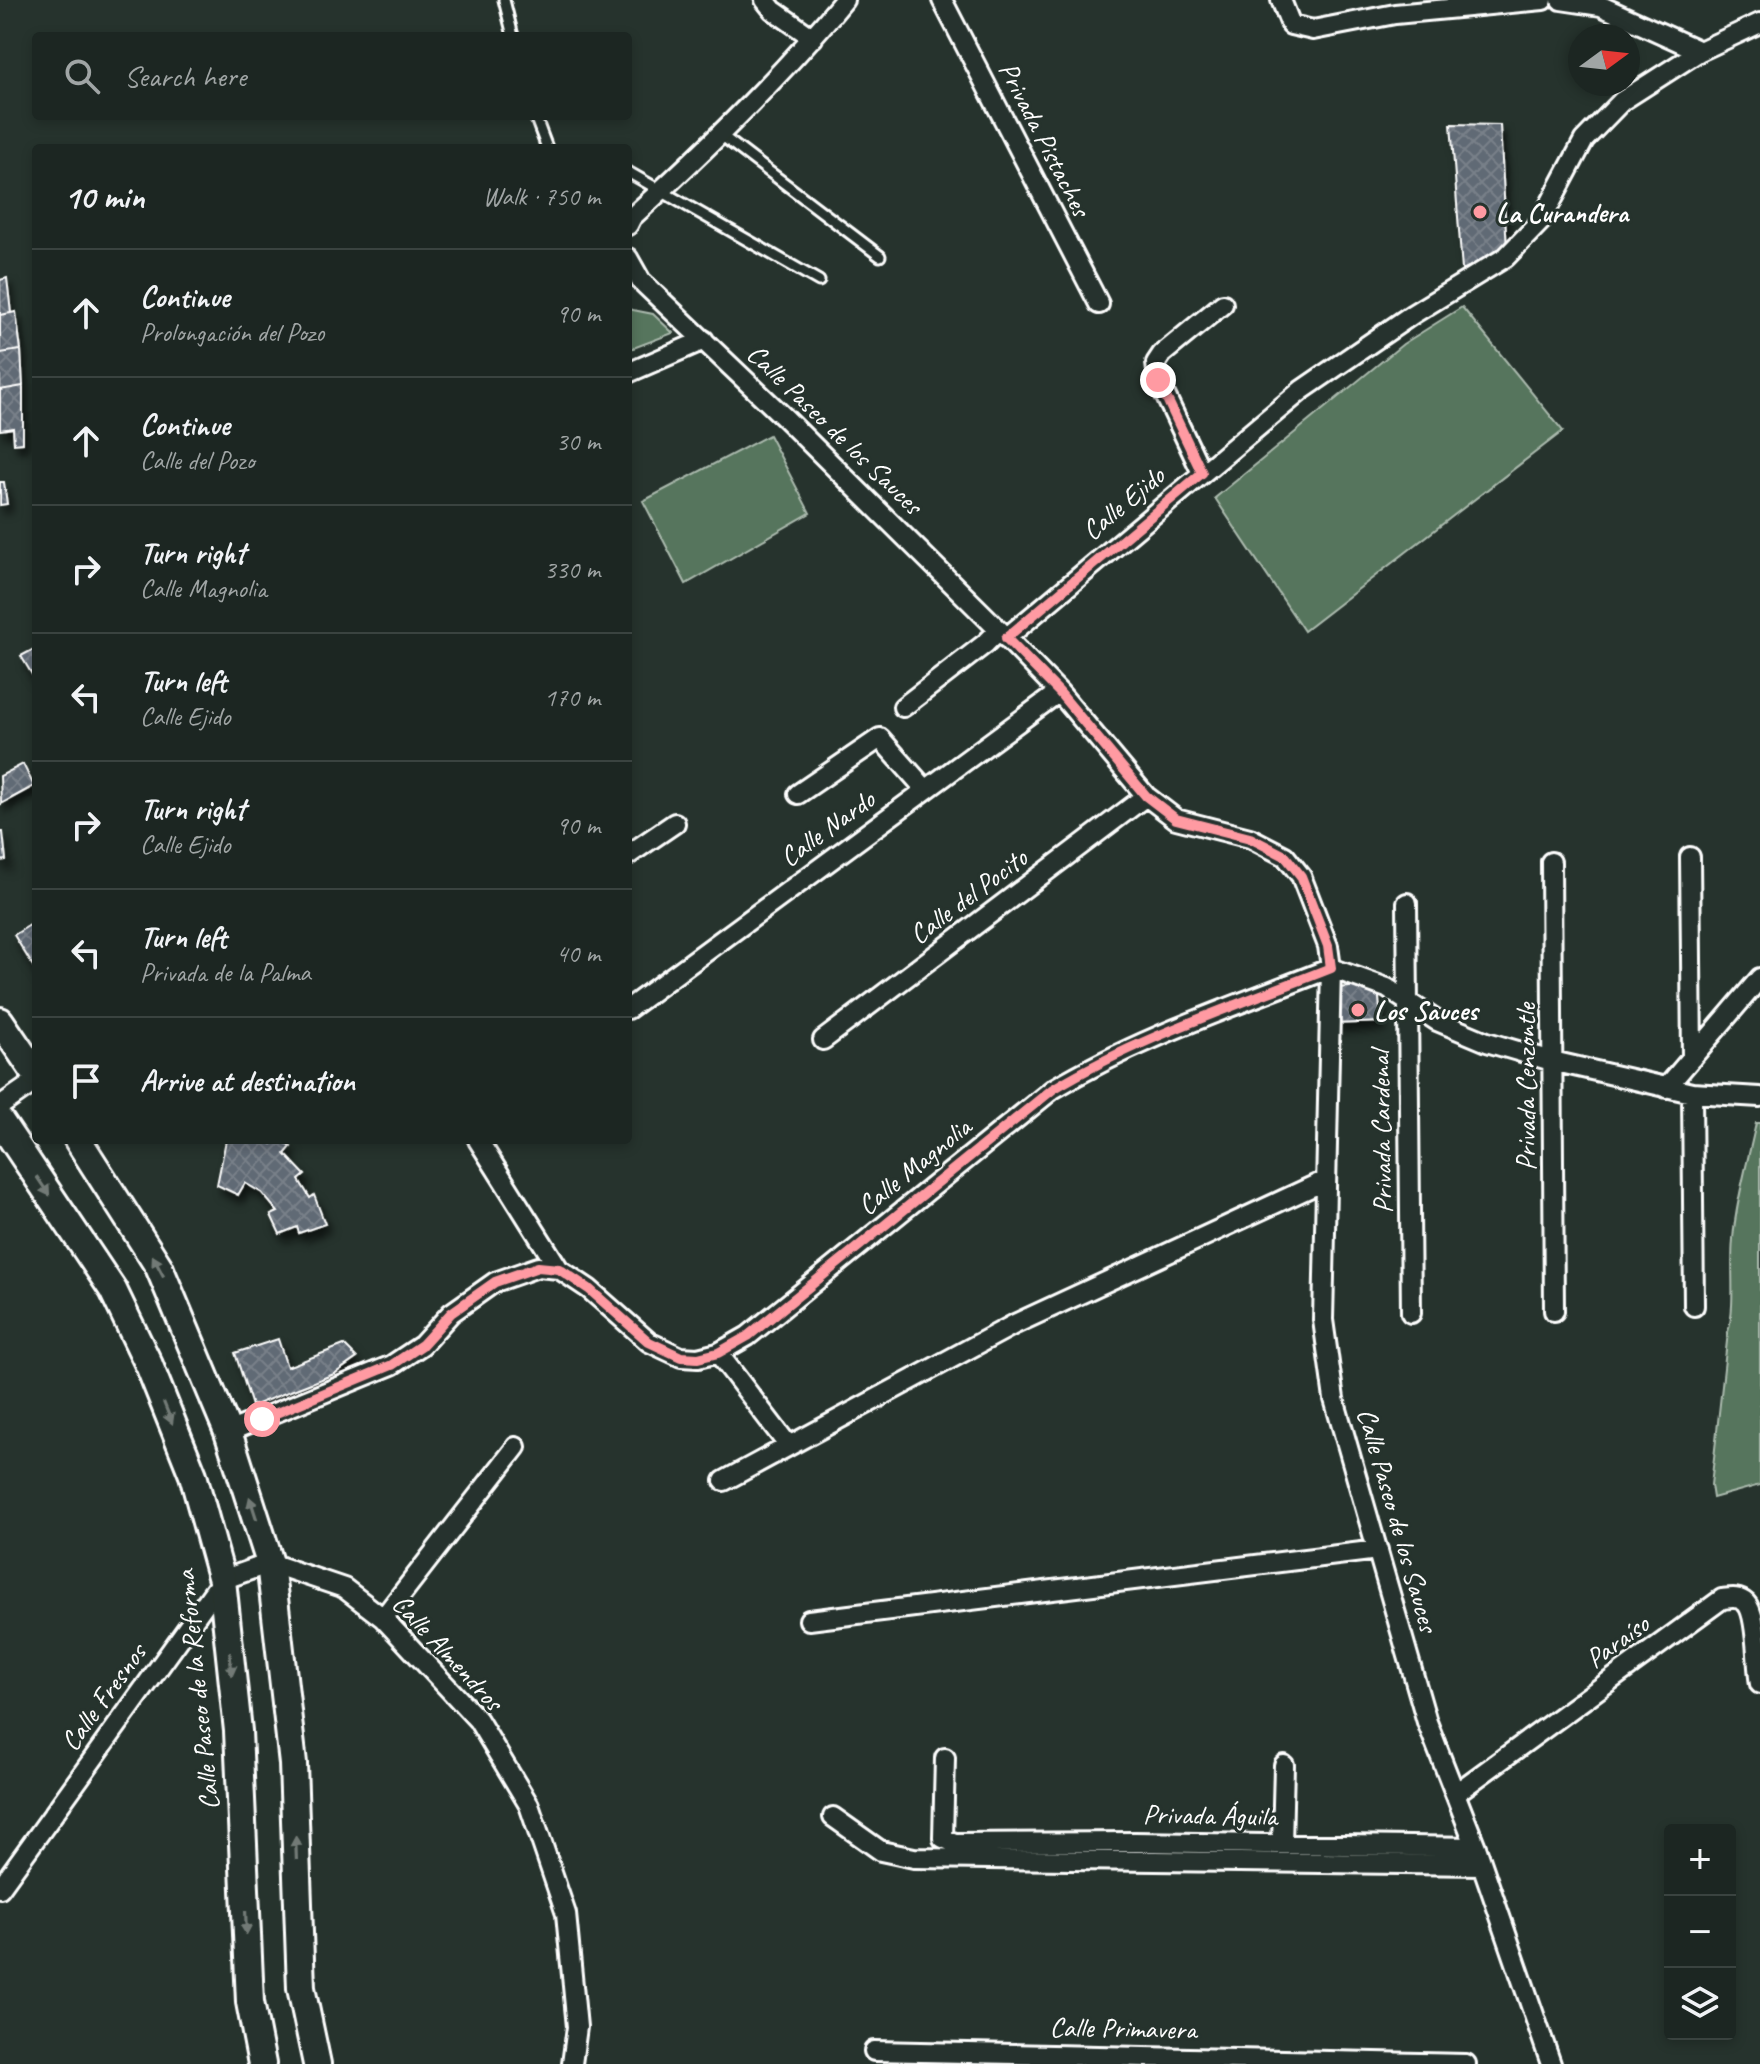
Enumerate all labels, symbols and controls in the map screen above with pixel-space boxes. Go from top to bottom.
north arrow [1568,24,1640,96]
search box [32,32,632,120]
icon: search [60,54,104,98]
street label: Privada Pistaches [991,56,1100,224]
text: Search here [124,57,246,95]
text: 10 min [64,175,144,218]
text: Walk · 750 m [483,180,600,213]
place label: La Curandera [1496,195,1631,230]
marker: La Curandera [1471,203,1489,221]
text: Continue [140,278,230,316]
icon: ahead [64,291,108,335]
text: 90 m [556,297,600,330]
text: Prolongación del Pozo [140,316,324,349]
street label: Calle Paseo de los Sauces [740,336,932,524]
route end [1140,362,1176,398]
text: Continue [140,406,230,444]
icon: ahead [64,419,108,463]
text: 30 m [556,425,600,458]
text: Calle del Pozo [140,444,254,477]
street label: Calle Ejido [1074,457,1173,548]
text: Turn right [140,534,245,572]
icon: right [64,547,108,591]
text: 330 m [544,553,600,586]
text: Calle Magnolia [140,572,267,605]
text: Turn left [140,662,227,700]
icon: left [64,675,108,719]
text: 170 m [544,681,600,714]
text: Calle Ejido [140,700,230,733]
street label: Calle Nardo [773,781,883,874]
text: Turn right [140,790,245,828]
icon: right [64,803,108,847]
text: 90 m [556,809,600,842]
text: Calle Ejido [140,828,230,861]
street label: Calle del Pocito [902,839,1036,952]
text: Turn left [140,918,227,956]
icon: left [64,931,108,975]
text: 40 m [556,937,600,970]
text: Privada de la Palma [140,956,311,989]
place label: Los Sauces [1374,993,1481,1028]
marker: Los Sauces [1349,1001,1367,1019]
street label: Privada Cenzontle [1508,1001,1543,1171]
street label: Privada Cardenal [1362,1045,1400,1214]
icon: arrive [64,1059,108,1103]
text: Arrive at destination [140,1062,355,1100]
street label: Calle Magnolia [850,1108,980,1222]
one-way arrow [36,1176,51,1197]
one-way arrow [151,1255,164,1278]
one-way arrow [162,1401,175,1425]
route start [244,1401,280,1437]
street label: Calle Paseo de los Sauces [1349,1404,1447,1638]
one-way arrow [246,1496,258,1520]
street label: Calle Paseo de la Reforma [167,1566,227,1812]
street label: Calle Almendros [385,1586,513,1720]
street label: Paraíso [1578,1605,1657,1676]
street label: Calle Fresnos [52,1634,155,1758]
one-way arrow [225,1652,238,1677]
street label: Privada Águila [1143,1796,1280,1834]
map controls [1664,1824,1736,2040]
button: + [1664,1824,1736,1896]
one-way arrow [290,1835,303,1860]
button: − [1664,1896,1736,1968]
one-way arrow [240,1911,253,1936]
button: layers [1664,1968,1736,2040]
street label: Calle Primavera [1049,2009,1199,2047]

